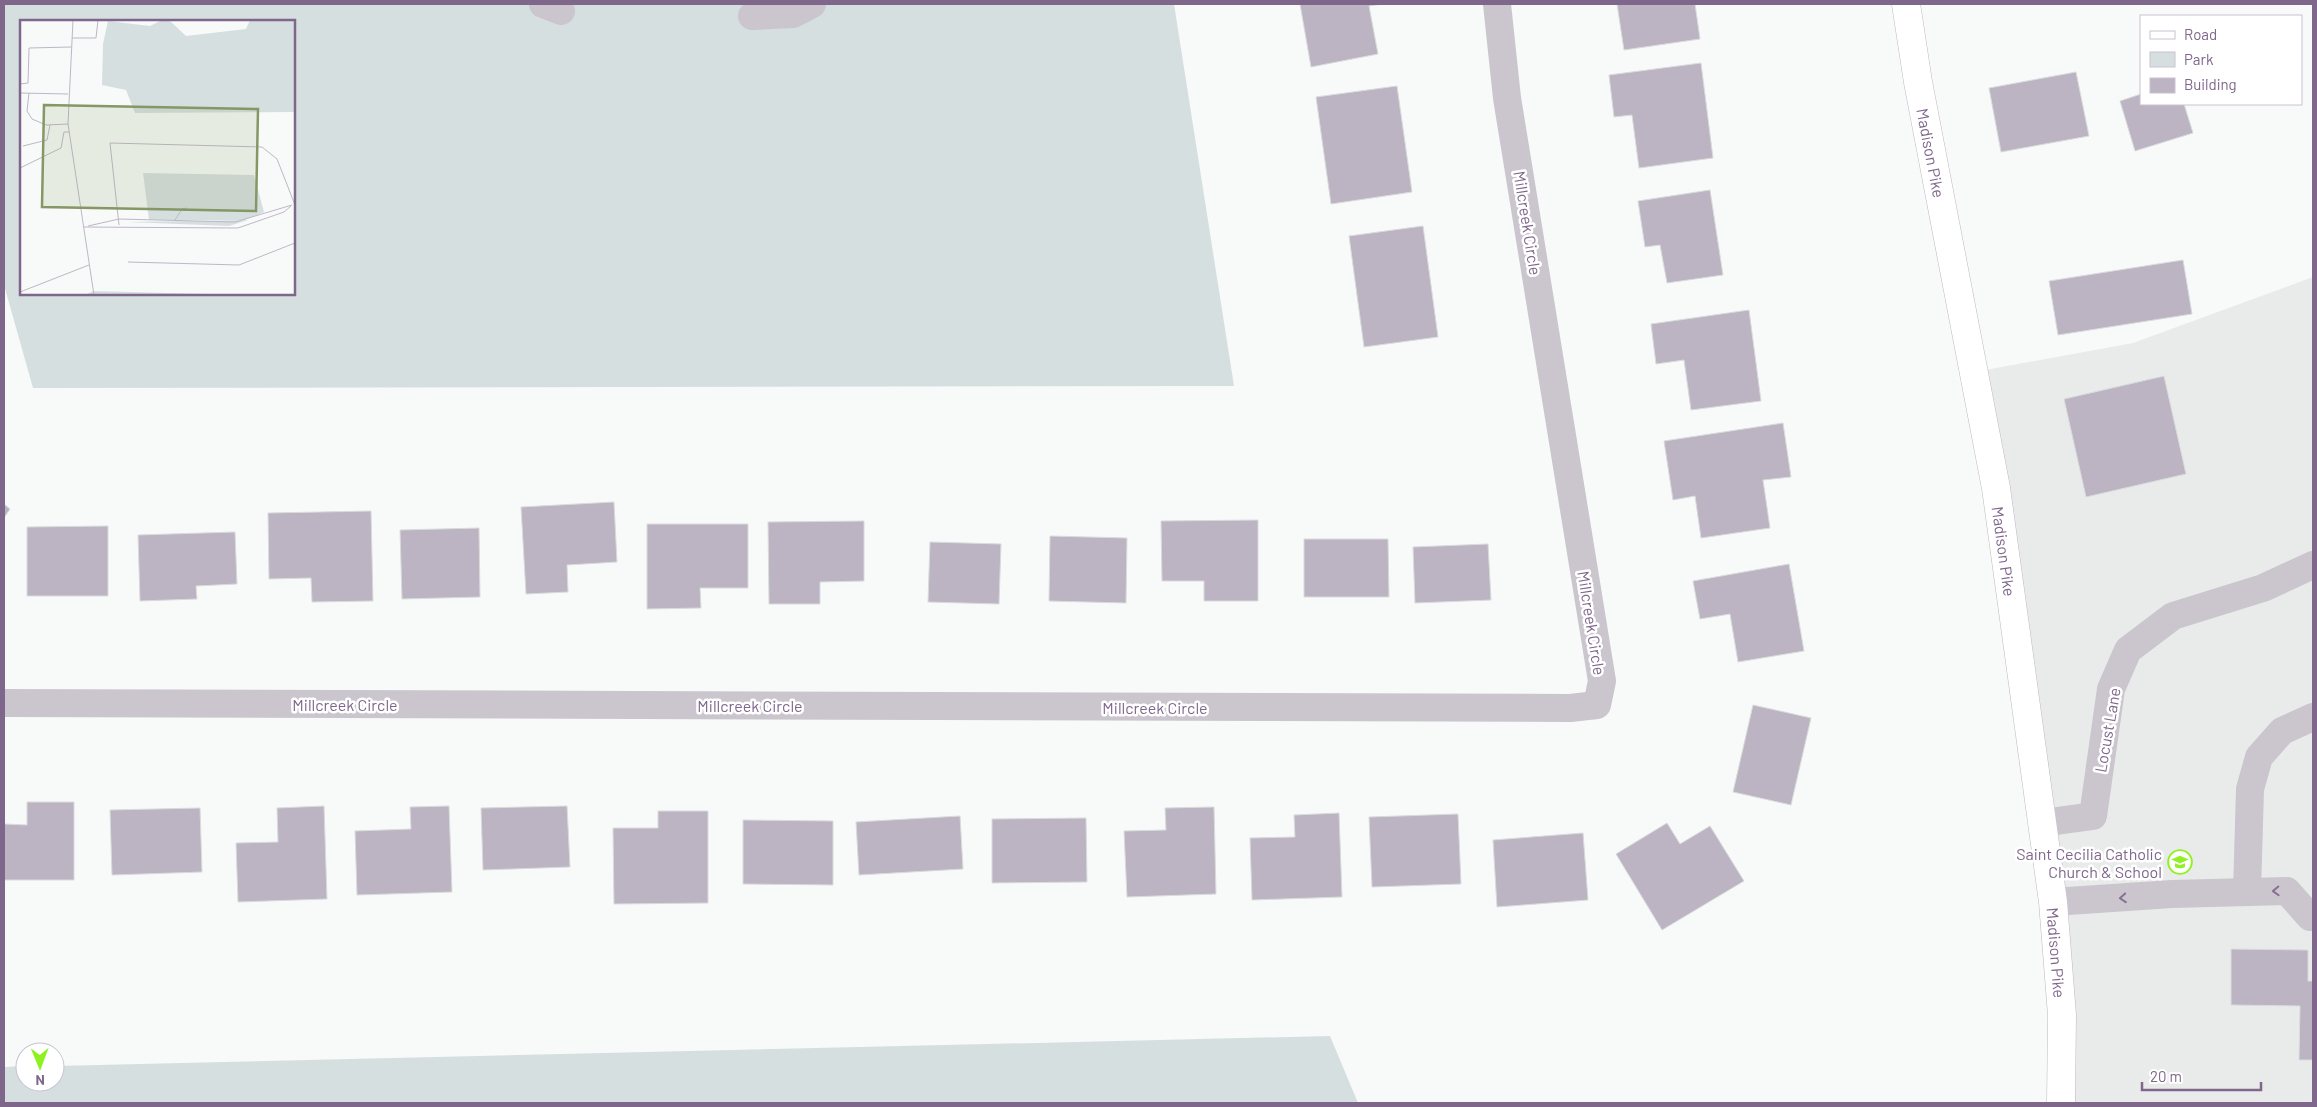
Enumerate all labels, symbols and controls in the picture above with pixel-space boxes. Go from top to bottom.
legend [2140,15,2302,105]
inset map [20,20,295,295]
text: Road [2184,25,2217,43]
text: Park [2184,50,2214,68]
text: Building [2184,75,2237,93]
street label: Madison Pike [1914,107,1949,199]
street label: Millcreek Circle [1510,170,1546,276]
street label: Madison Pike [1989,505,2020,597]
street label: Millcreek Circle [1574,570,1610,676]
street label: Locust Lane [2090,686,2124,774]
street label: Millcreek Circle [292,695,398,714]
street label: Millcreek Circle [697,696,803,715]
street label: Millcreek Circle [1102,698,1208,717]
place label: Saint Cecilia Catholic Church & School [2016,844,2162,881]
school or university icon: Saint Cecilia Catholic Church & School [2167,849,2193,875]
one-way arrow [2272,886,2280,897]
one-way arrow [2119,892,2127,903]
street label: Madison Pike [2044,907,2070,998]
north arrow [15,1042,65,1092]
scale bar [2142,1060,2261,1092]
text: 20 m [2150,1067,2182,1085]
text: N [35,1072,45,1089]

